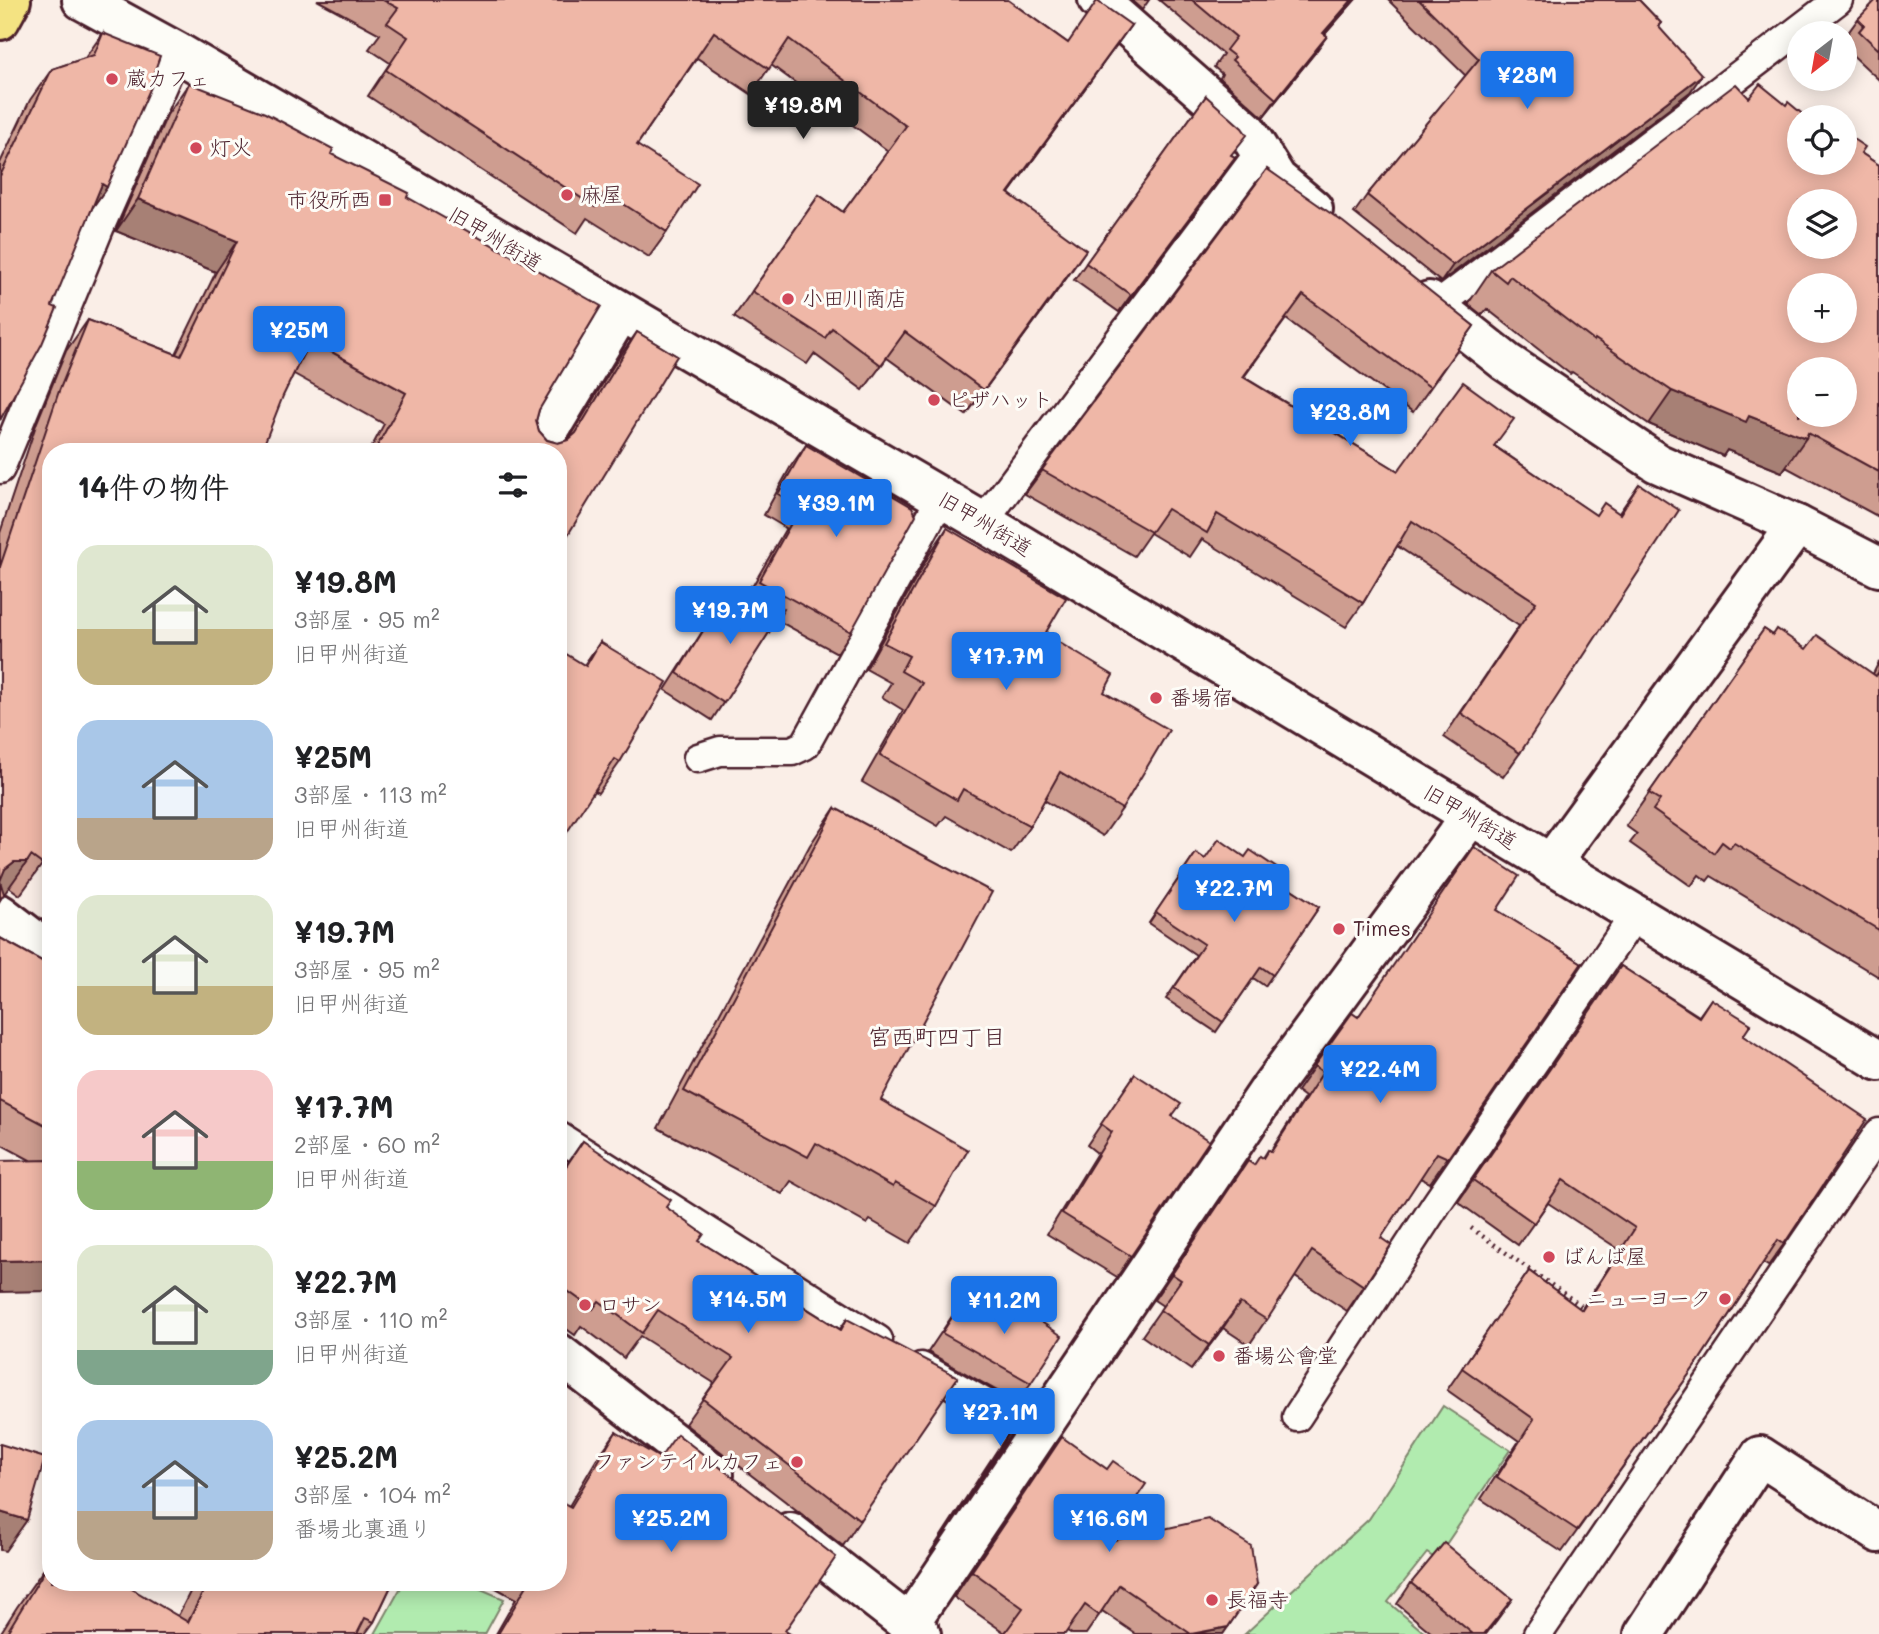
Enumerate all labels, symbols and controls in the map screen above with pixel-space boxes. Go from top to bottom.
north arrow [1787,21,1857,91]
map controls [1787,21,1857,427]
pin: ¥28M [1486,52,1568,111]
text: ¥28M [1497,59,1557,89]
place label: 蔵カフェ [126,64,210,91]
marker: 蔵カフェ [104,71,120,87]
pin: ¥19.8M [746,82,860,141]
text: ¥19.8M [763,89,843,119]
button: locate [1787,105,1857,175]
place label: 灯火 [210,133,252,160]
marker: 灯火 [188,140,204,156]
place label: 麻屋 [581,180,623,207]
place label: 市役所西 [287,185,371,212]
marker: 麻屋 [559,187,575,203]
button: layers [1787,189,1857,259]
marker: 市役所西 [377,192,393,208]
street label: 旧甲州街道 [444,199,548,276]
button: + [1787,273,1857,343]
place label: 小田川商店 [802,284,907,311]
marker: 小田川商店 [780,291,796,307]
pin: ¥25M [258,306,340,366]
text: ¥25M [269,314,329,344]
button: − [1787,357,1857,427]
place label: ピザハット [948,385,1053,412]
pin: ¥23.8M [1293,388,1407,448]
marker: ピザハット [926,392,942,408]
text: ¥23.8M [1309,396,1391,426]
text: 14件の物件 [77,466,229,506]
icon: filters [494,466,532,504]
pin: ¥39.1M [779,480,893,539]
street label: 旧甲州街道 [934,484,1038,561]
text: ¥39.1M [797,487,875,517]
text: ¥19.8M [294,561,397,601]
icon: home [133,573,217,657]
pin: ¥19.7M [673,586,787,646]
text: ¥19.7M [691,594,769,624]
text: 3部屋 · 95 m² [294,604,440,634]
pin: ¥17.7M [949,632,1063,692]
text: 旧甲州街道 [294,638,409,668]
text: ¥17.7M [968,640,1044,670]
place label: 番場宿 [1170,683,1233,710]
marker: 番場宿 [1148,690,1164,706]
text: ¥25M [294,736,372,776]
icon: home [133,748,217,832]
street label: 旧甲州街道 [1419,777,1523,854]
text: 3部屋 · 113 m² [294,779,447,809]
text: 旧甲州街道 [294,813,409,843]
pin: ¥22.7M [1177,864,1291,924]
text: ¥22.7M [1194,872,1274,902]
text: ¥19.7M [294,911,395,951]
place label: Times [1353,914,1411,941]
marker: Times [1331,921,1347,937]
icon: home [133,923,217,1007]
text: 3部屋 · 95 m² [294,954,440,984]
text: 旧甲州街道 [294,988,409,1018]
district label: 宮西町四丁目 [868,1021,1006,1051]
pin: ¥22.4M [1323,1046,1437,1105]
text: ¥22.4M [1339,1053,1421,1083]
text: ¥17.7M [294,1086,394,1126]
icon: home [133,1098,217,1182]
text: 2部屋 · 60 m² [294,1129,440,1159]
text: 旧甲州街道 [294,1163,409,1193]
place label: ばんば屋 [1563,1242,1647,1269]
marker: ばんば屋 [1541,1249,1557,1265]
text: ¥22.7M [294,1261,397,1301]
icon: home [133,1273,217,1357]
pin: ¥14.5M [691,1276,805,1335]
pin: ¥11.2M [947,1276,1061,1336]
text: ¥14.5M [709,1283,787,1313]
text: ¥11.2M [967,1284,1041,1314]
place label: ニューヨーク [1586,1284,1711,1311]
place label: ロサン [599,1290,662,1317]
marker: ニューヨーク [1717,1291,1733,1307]
marker: ロサン [577,1297,593,1313]
text: 3部屋 · 110 m² [294,1304,447,1334]
text: 旧甲州街道 [294,1338,409,1368]
place label: 番場公會堂 [1233,1341,1338,1368]
marker: 番場公會堂 [1211,1348,1227,1364]
pin: ¥27.1M [943,1388,1057,1448]
text: ¥27.1M [962,1396,1038,1426]
text: ¥25.2M [294,1436,398,1476]
place label: ファンテイルカフェ [594,1447,783,1474]
icon: home [133,1448,217,1532]
marker: ファンテイルカフェ [789,1454,805,1470]
text: 3部屋 · 104 m² [294,1479,451,1509]
pin: ¥25.2M [614,1494,728,1554]
pin: ¥16.6M [1052,1494,1166,1554]
text: ¥25.2M [631,1502,711,1532]
text: ¥16.6M [1070,1502,1148,1532]
text: 番場北裏通り [294,1513,432,1543]
place label: 長福寺 [1226,1585,1289,1612]
marker: 長福寺 [1204,1592,1220,1608]

